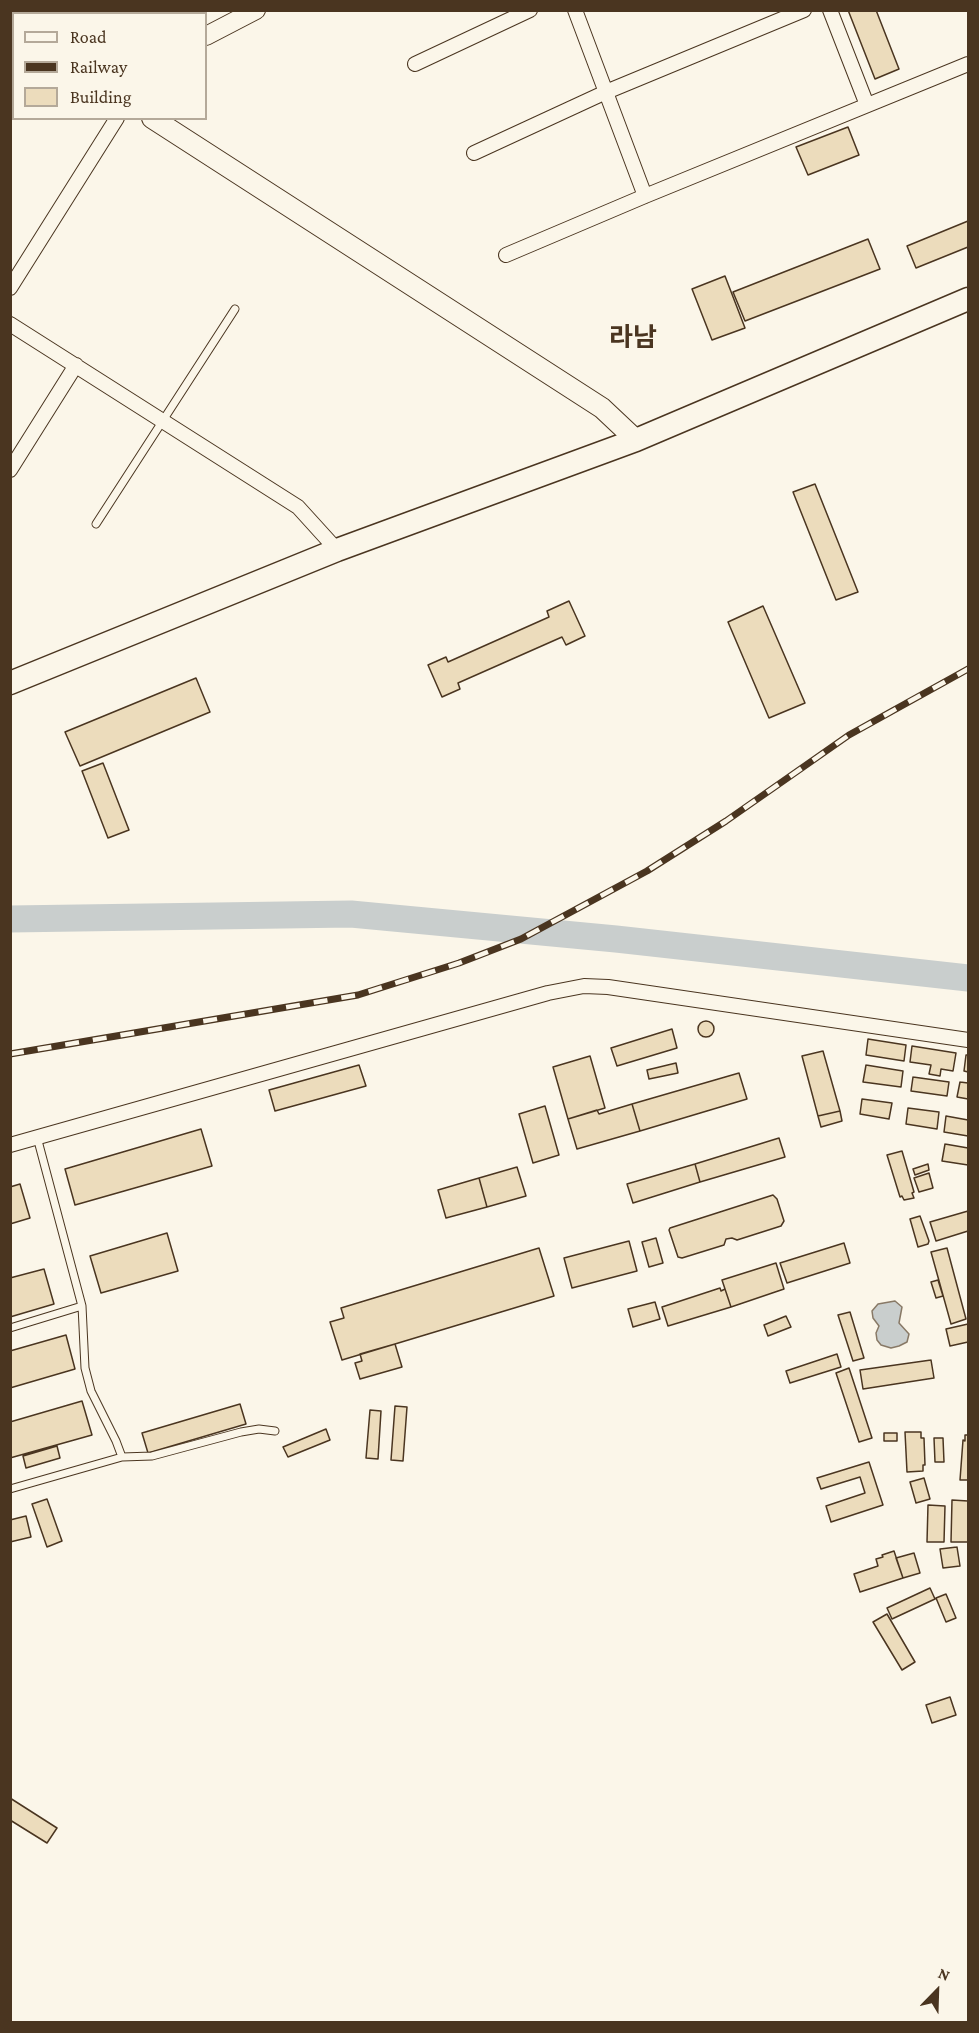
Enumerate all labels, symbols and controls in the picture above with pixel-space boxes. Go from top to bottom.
legend [12,12,207,120]
text: Road [70,27,107,47]
text: Railway [70,57,127,77]
text: Building [70,87,131,107]
district label: 라남 [609,322,657,354]
north arrow [907,1961,967,2021]
text: N [936,1964,953,1984]

